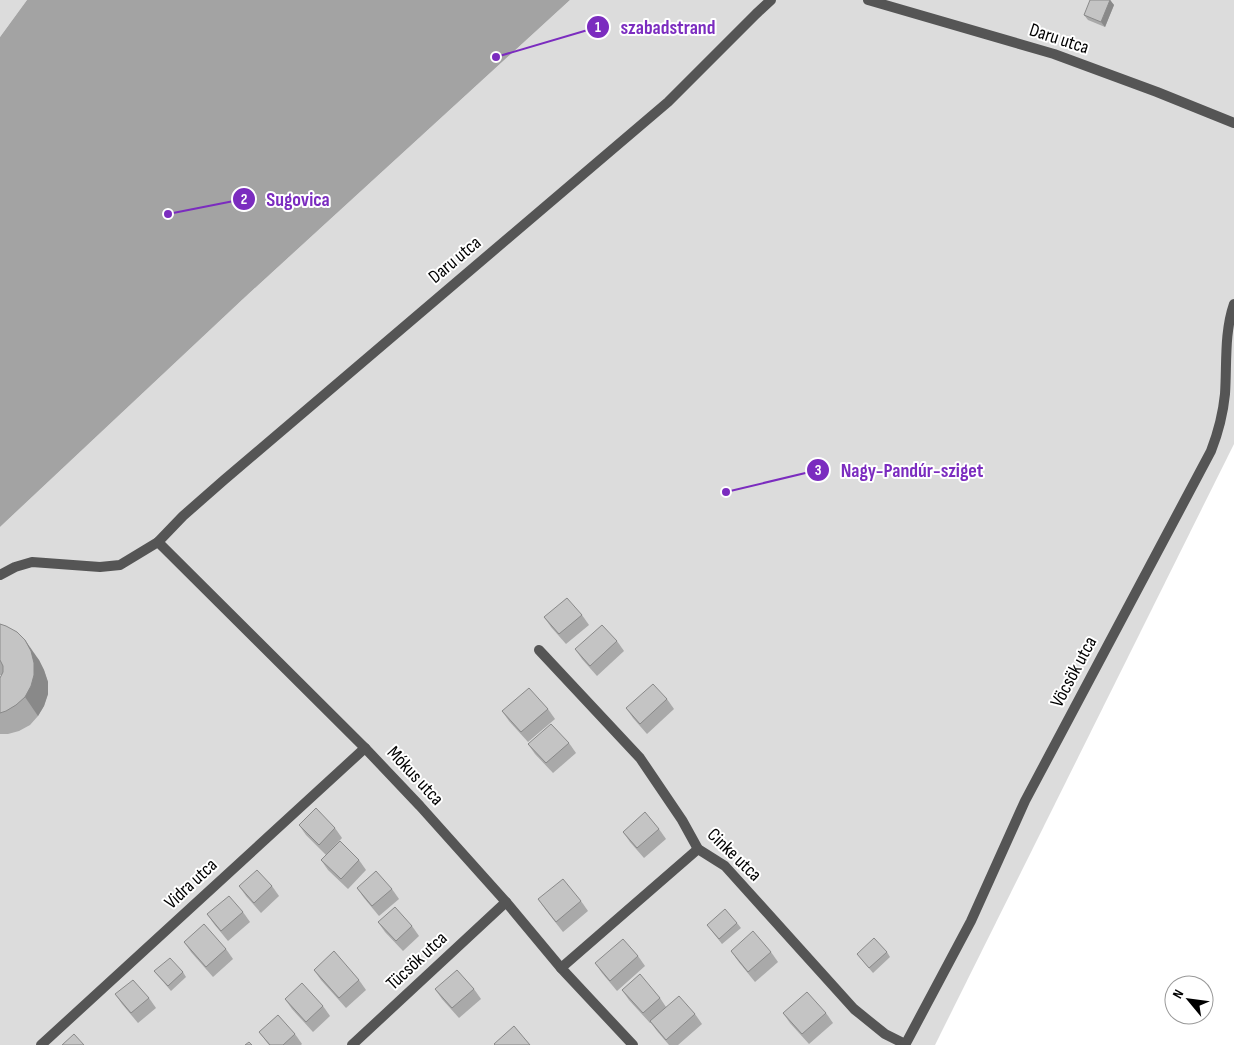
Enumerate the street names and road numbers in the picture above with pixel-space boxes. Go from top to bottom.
street label: Daru utca [1026,19,1092,59]
street label: Daru utca [424,232,486,288]
street label: Vöcsök utca [1046,633,1102,711]
street label: Mókus utca [382,742,448,810]
street label: Cinke utca [702,824,766,886]
street label: Vidra utca [160,854,222,914]
street label: Tücsök utca [382,927,452,995]

